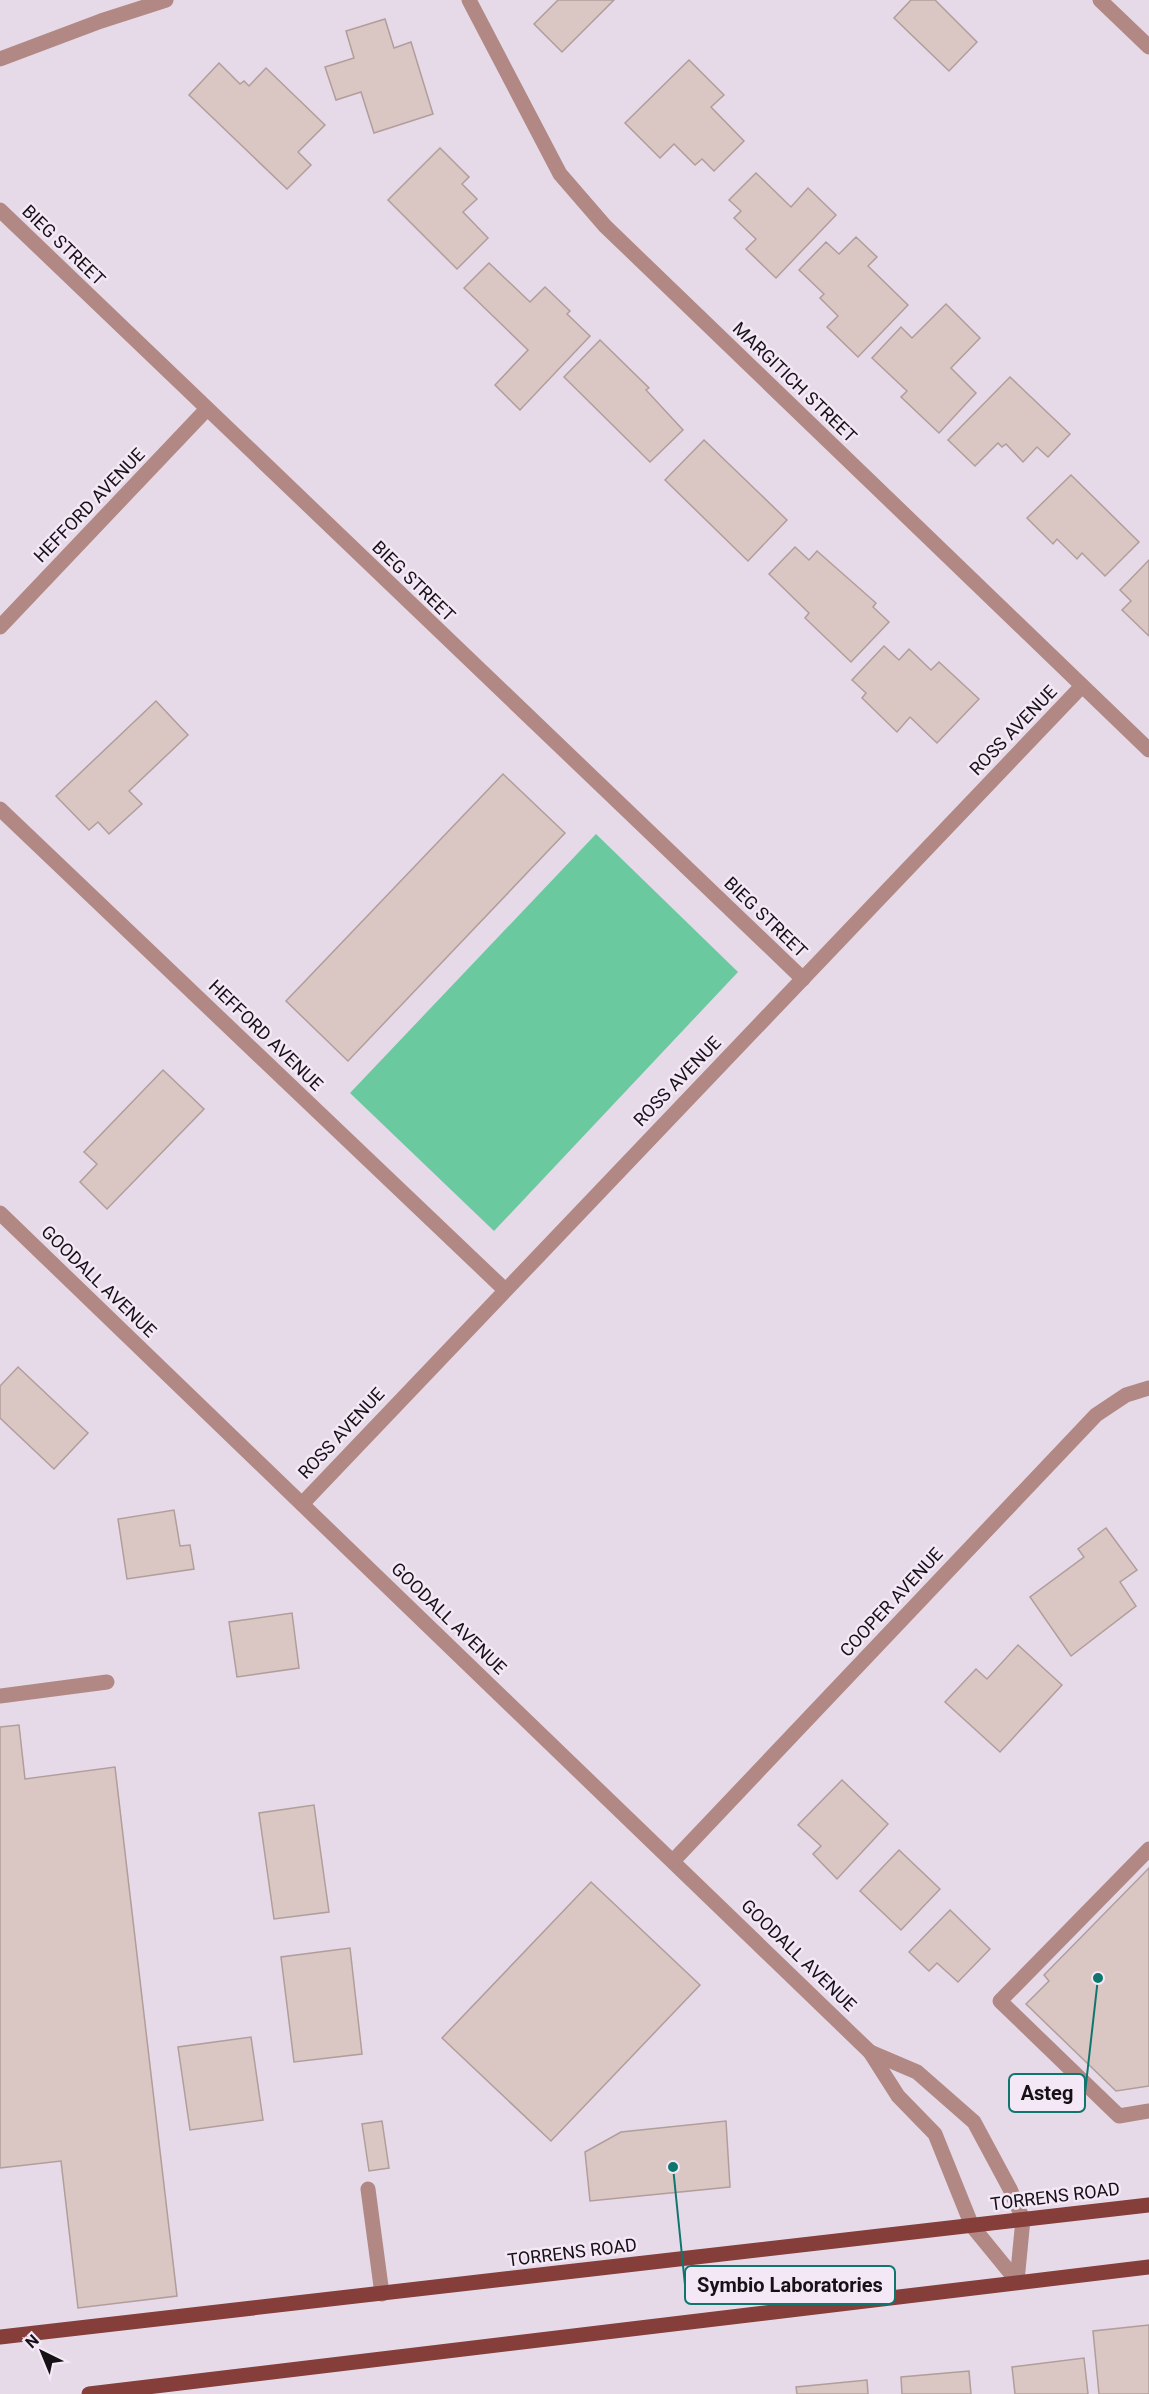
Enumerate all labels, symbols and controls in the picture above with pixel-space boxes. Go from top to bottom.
street label: BIEG STREET [18,200,110,290]
street label: MARGITICH STREET [729,317,862,447]
street label: HEFFORD AVENUE [29,444,149,566]
street label: BIEG STREET [368,536,460,626]
street label: ROSS AVENUE [965,681,1061,779]
street label: BIEG STREET [720,872,812,962]
street label: HEFFORD AVENUE [205,975,327,1095]
street label: ROSS AVENUE [629,1032,725,1130]
street label: GOODALL AVENUE [37,1221,161,1341]
street label: ROSS AVENUE [294,1383,388,1483]
street label: COOPER AVENUE [835,1543,947,1661]
street label: GOODALL AVENUE [387,1558,511,1678]
street label: GOODALL AVENUE [737,1895,861,2015]
callout: Asteg [1009,2074,1085,2112]
text: Asteg [1021,2081,1073,2105]
street label: TORRENS ROAD [989,2178,1121,2214]
street label: TORRENS ROAD [506,2234,638,2270]
callout: Symbio Laboratories [685,2266,895,2304]
text: Symbio Laboratories [697,2273,883,2297]
north arrow [12,2322,72,2382]
text: N [22,2331,43,2352]

